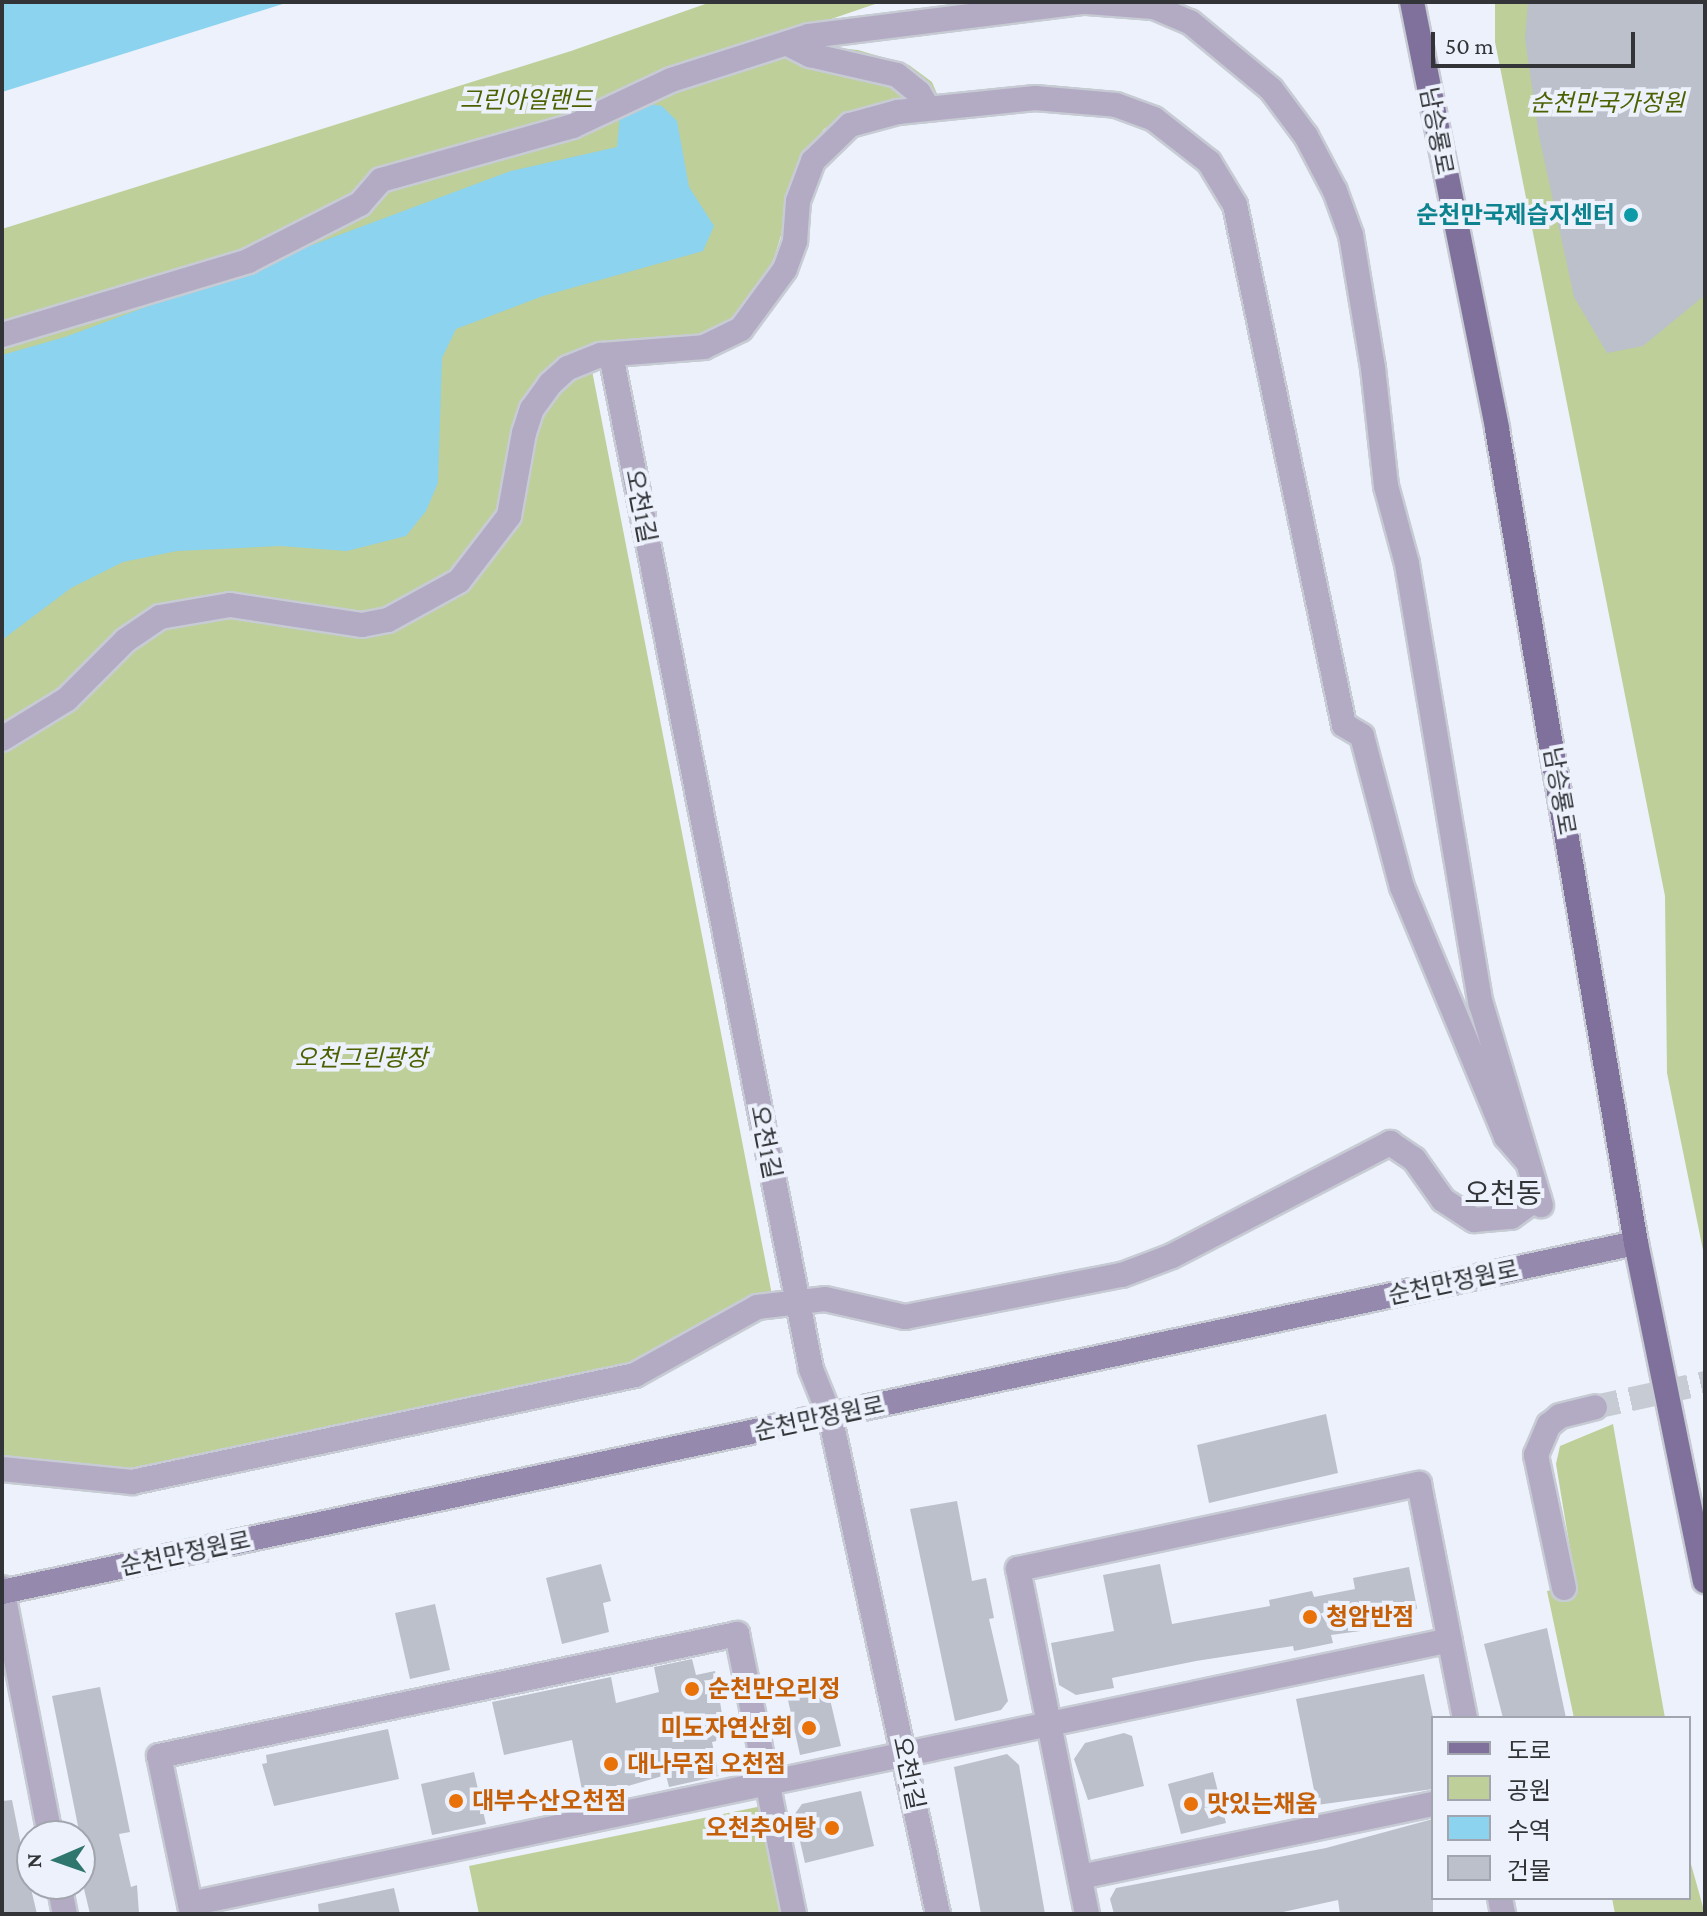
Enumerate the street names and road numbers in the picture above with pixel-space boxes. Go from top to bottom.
street label: 남승룡로 [1414,85,1460,177]
street label: 오천1길 [620,467,662,545]
street label: 남승룡로 [1538,745,1582,837]
street label: 오천1길 [745,1103,787,1181]
street label: 순천만정원로 [1385,1254,1521,1310]
street label: 순천만정원로 [751,1390,887,1446]
street label: 순천만정원로 [117,1525,253,1581]
street label: 오천1길 [887,1734,931,1812]

